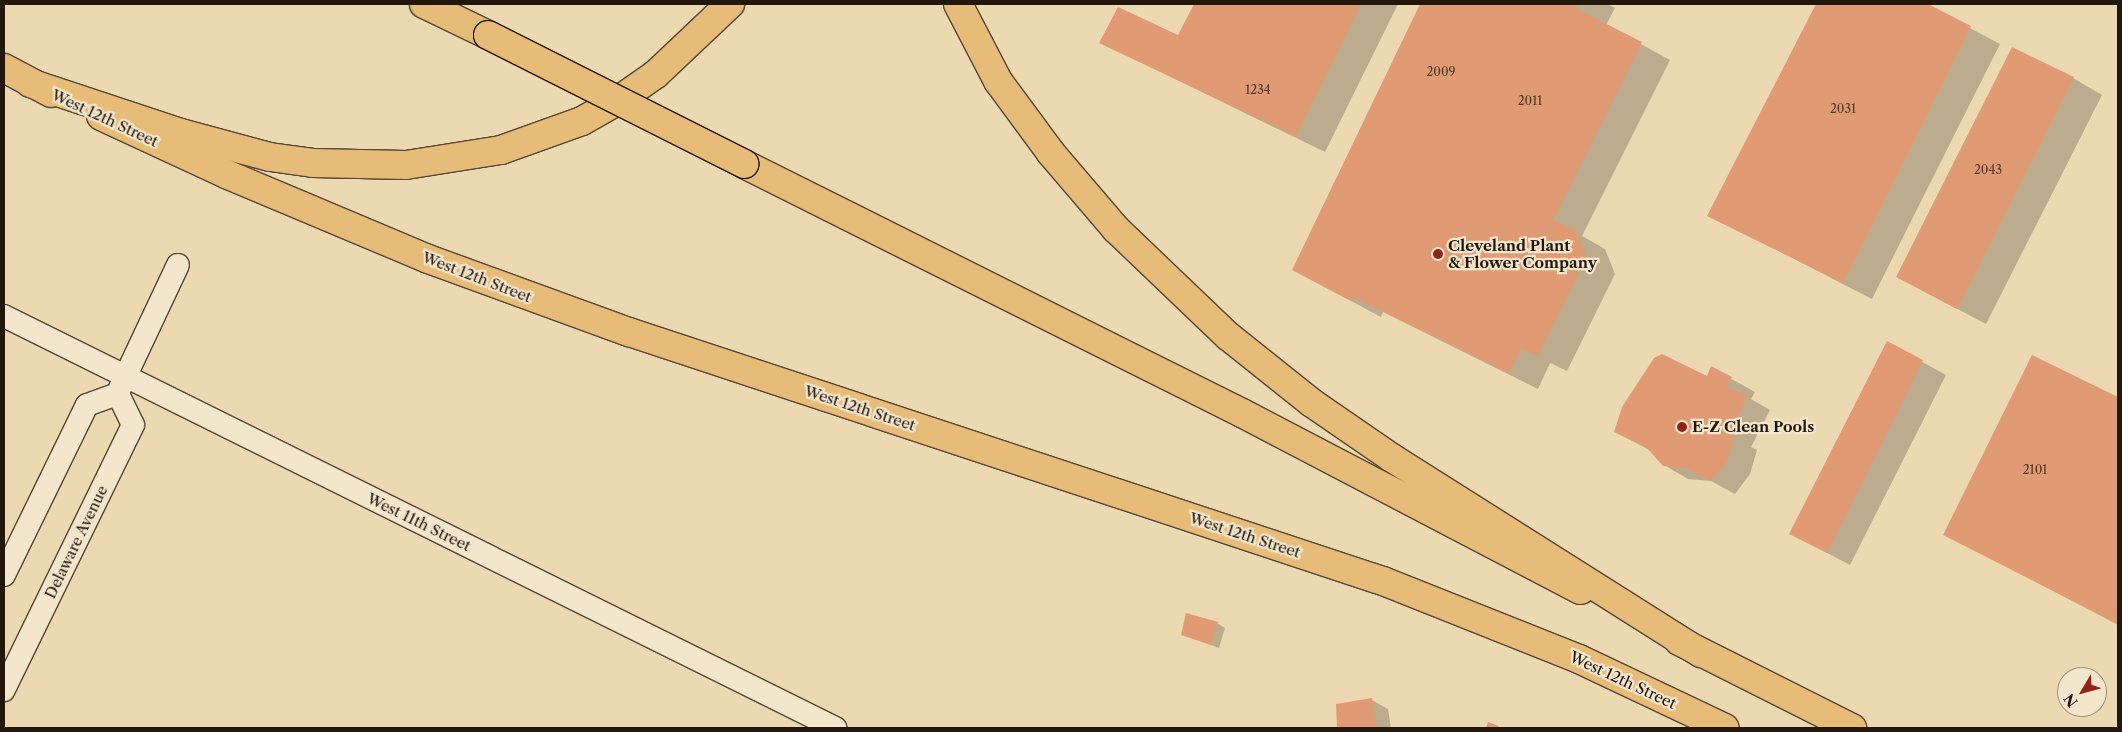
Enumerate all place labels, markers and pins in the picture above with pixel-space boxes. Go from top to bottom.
place label: Cleveland Plant & Flower Company [1448,236,1597,271]
marker: Cleveland Plant & Flower Company [1432,248,1444,260]
place label: E-Z Clean Pools [1692,418,1814,436]
marker: E-Z Clean Pools [1676,421,1688,433]

